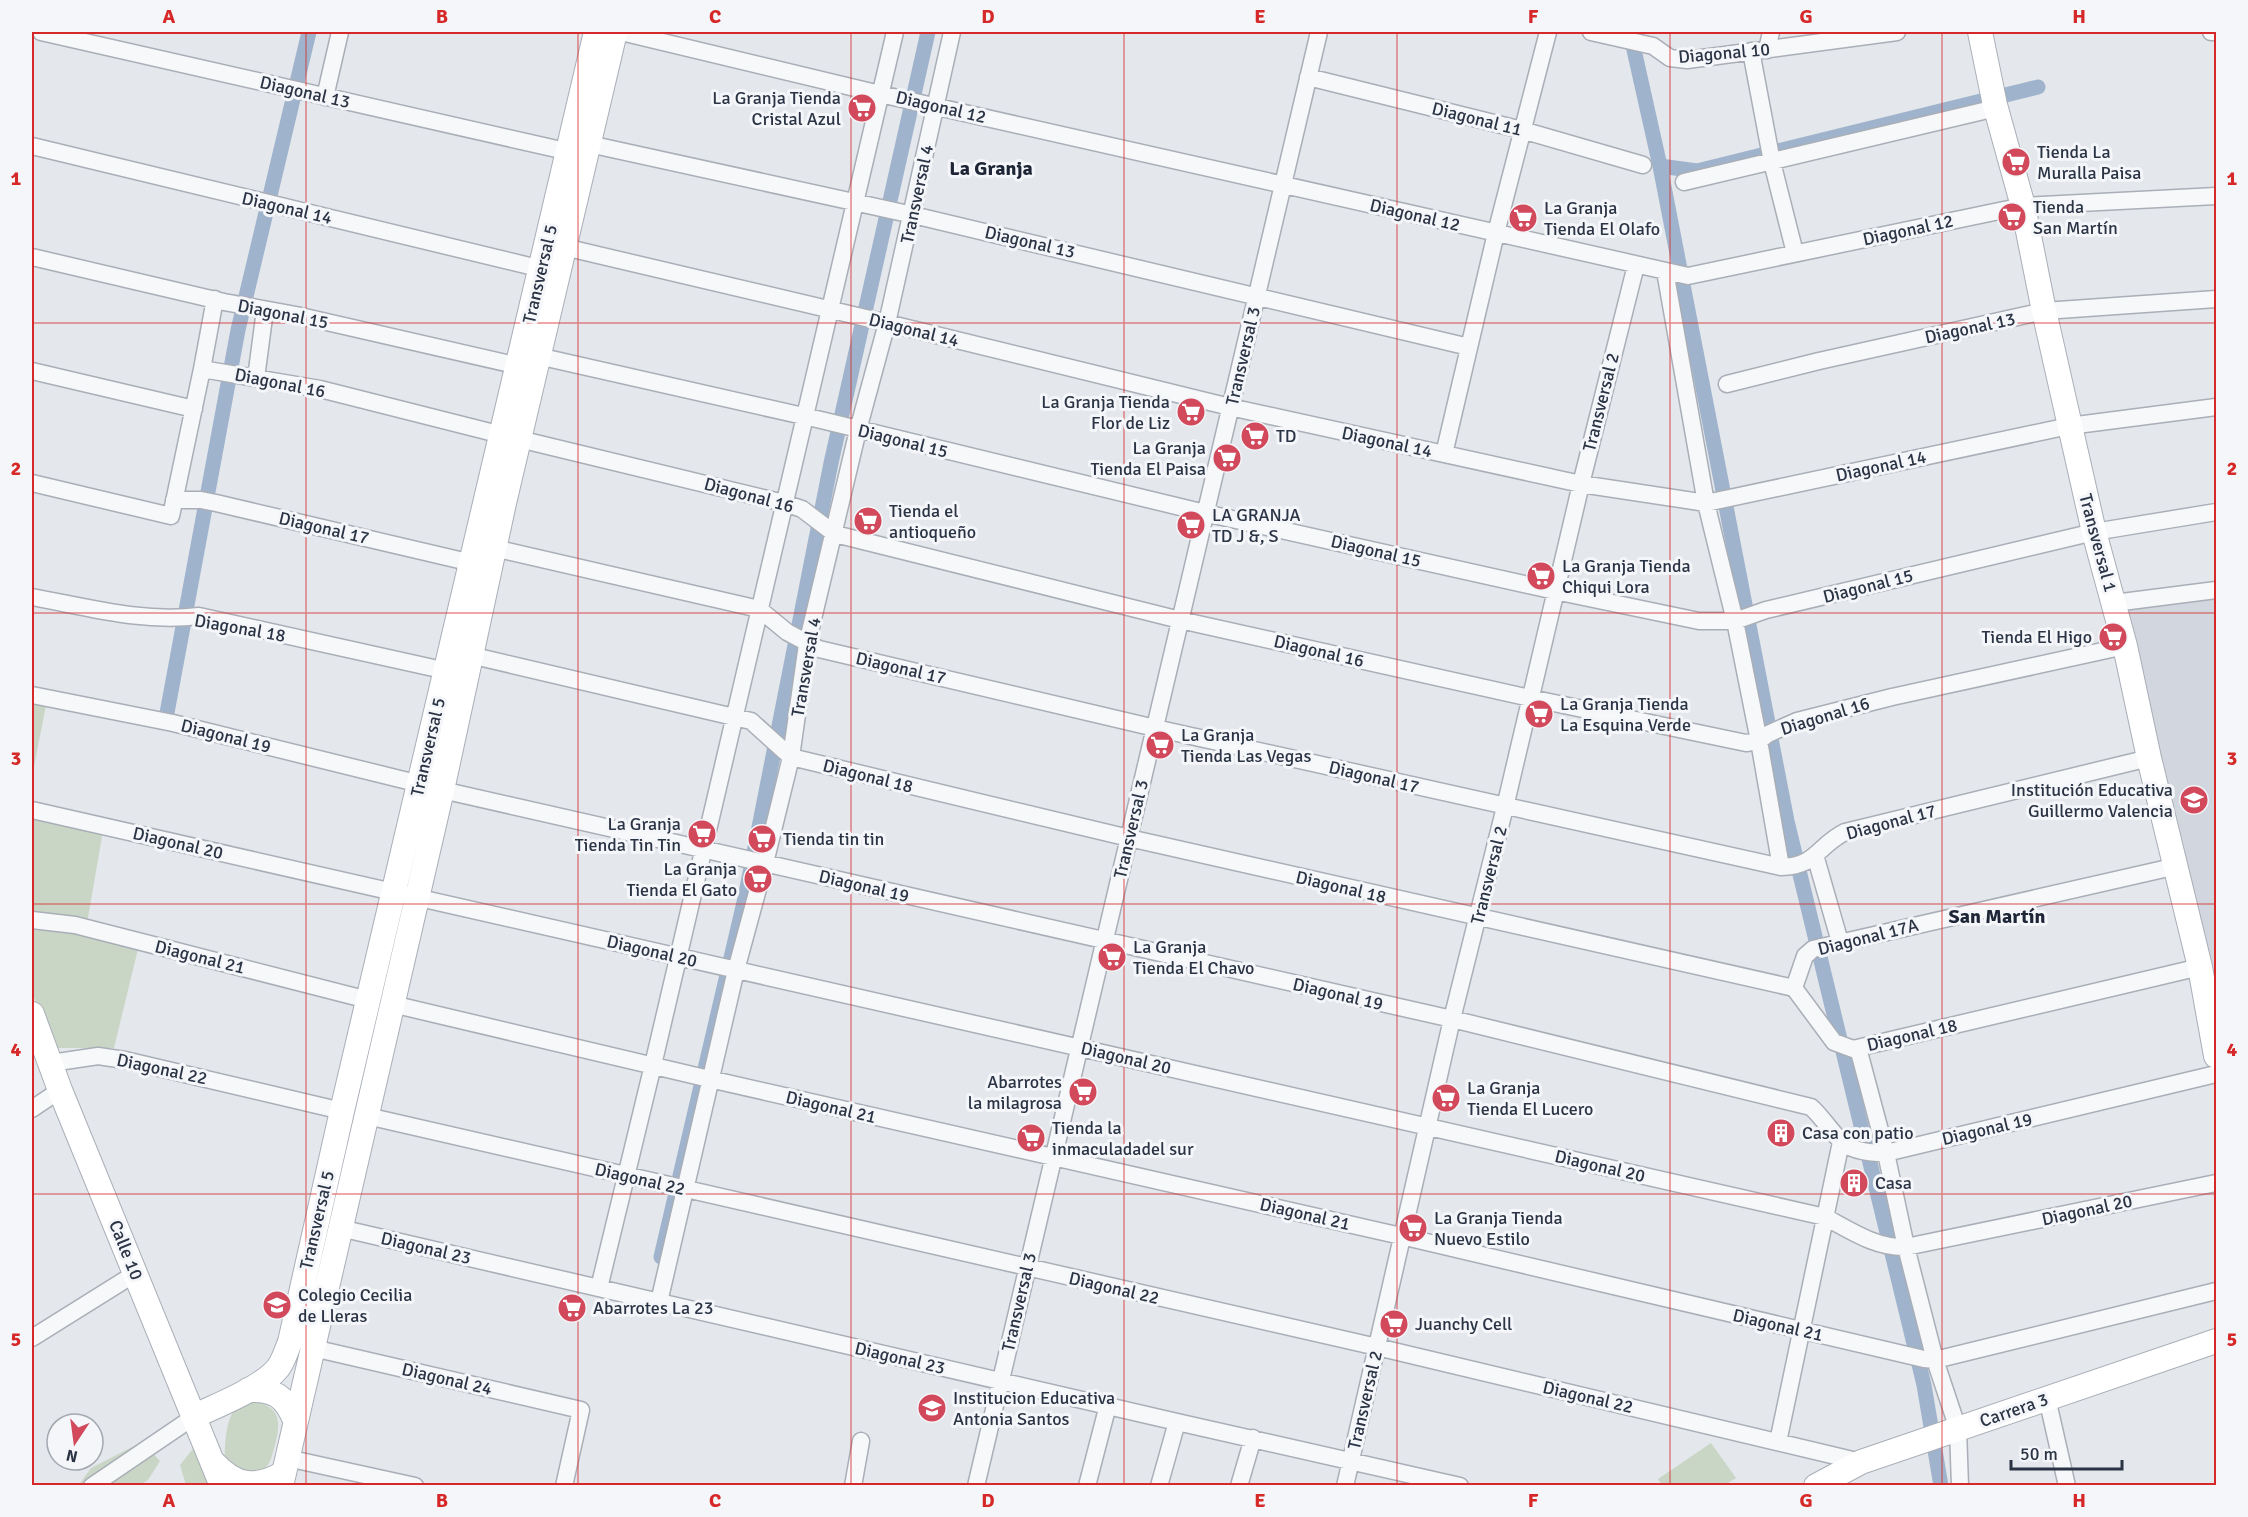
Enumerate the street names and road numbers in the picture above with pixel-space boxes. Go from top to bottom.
street label: Diagonal 10 [1677,38,1771,68]
street label: Diagonal 13 [258,71,352,113]
street label: Diagonal 12 [894,86,988,128]
street label: Diagonal 11 [1430,97,1524,141]
street label: Transversal 4 [896,142,938,246]
street label: Diagonal 14 [240,187,335,229]
street label: Diagonal 12 [1368,194,1462,236]
street label: Diagonal 12 [1861,210,1955,250]
street label: Diagonal 13 [983,221,1077,263]
street label: Transversal 5 [518,222,562,326]
street label: Diagonal 15 [236,294,330,334]
street label: Transversal 3 [1221,304,1265,408]
street label: Diagonal 14 [867,308,962,352]
street label: Diagonal 13 [1923,308,2017,348]
street label: Transversal 2 [1578,350,1624,454]
street label: Diagonal 16 [233,363,327,403]
street label: Diagonal 15 [856,419,950,463]
street label: Diagonal 14 [1340,422,1435,462]
street label: Diagonal 14 [1834,446,1929,486]
street label: Diagonal 16 [702,472,796,518]
street label: Transversal 1 [2074,491,2122,595]
street label: Diagonal 17 [277,507,371,549]
street label: Diagonal 15 [1329,530,1423,572]
street label: Diagonal 15 [1821,564,1915,608]
street label: Diagonal 18 [193,609,287,647]
street label: Transversal 4 [786,615,826,719]
street label: Diagonal 16 [1272,630,1366,672]
street label: Diagonal 17 [854,647,948,689]
street label: Diagonal 16 [1778,692,1872,740]
street label: Transversal 5 [406,695,450,799]
street label: Diagonal 19 [179,714,273,758]
street label: Diagonal 18 [821,754,915,798]
street label: Diagonal 17 [1327,756,1421,798]
street label: Transversal 3 [1109,777,1153,881]
street label: Diagonal 17 [1844,799,1938,845]
street label: Diagonal 20 [131,822,225,864]
street label: Transversal 2 [1466,823,1512,927]
street label: Diagonal 19 [817,865,911,907]
street label: Diagonal 18 [1294,866,1388,908]
street label: Diagonal 17A [1815,914,1921,960]
street label: Diagonal 20 [605,930,699,972]
street label: Diagonal 21 [153,935,247,979]
street label: Diagonal 19 [1291,973,1385,1015]
street label: Diagonal 18 [1865,1014,1959,1056]
street label: Diagonal 20 [1079,1037,1173,1079]
street label: Diagonal 22 [115,1049,209,1089]
street label: Diagonal 21 [784,1086,878,1128]
street label: Diagonal 19 [1940,1108,2034,1150]
street label: Diagonal 20 [1553,1145,1647,1187]
street label: Diagonal 22 [593,1158,687,1200]
street label: Transversal 5 [295,1168,339,1272]
street label: Diagonal 20 [2040,1190,2134,1230]
street label: Diagonal 21 [1258,1193,1352,1235]
street label: Calle 10 [104,1217,148,1283]
street label: Diagonal 23 [379,1227,473,1269]
street label: Transversal 3 [997,1250,1041,1354]
street label: Diagonal 22 [1067,1267,1161,1309]
street label: Diagonal 21 [1731,1304,1825,1346]
street label: Diagonal 23 [853,1337,947,1379]
street label: Transversal 2 [1343,1348,1387,1452]
street label: Diagonal 24 [400,1358,495,1400]
street label: Diagonal 22 [1541,1376,1635,1418]
street label: Carrera 3 [1977,1388,2051,1432]

